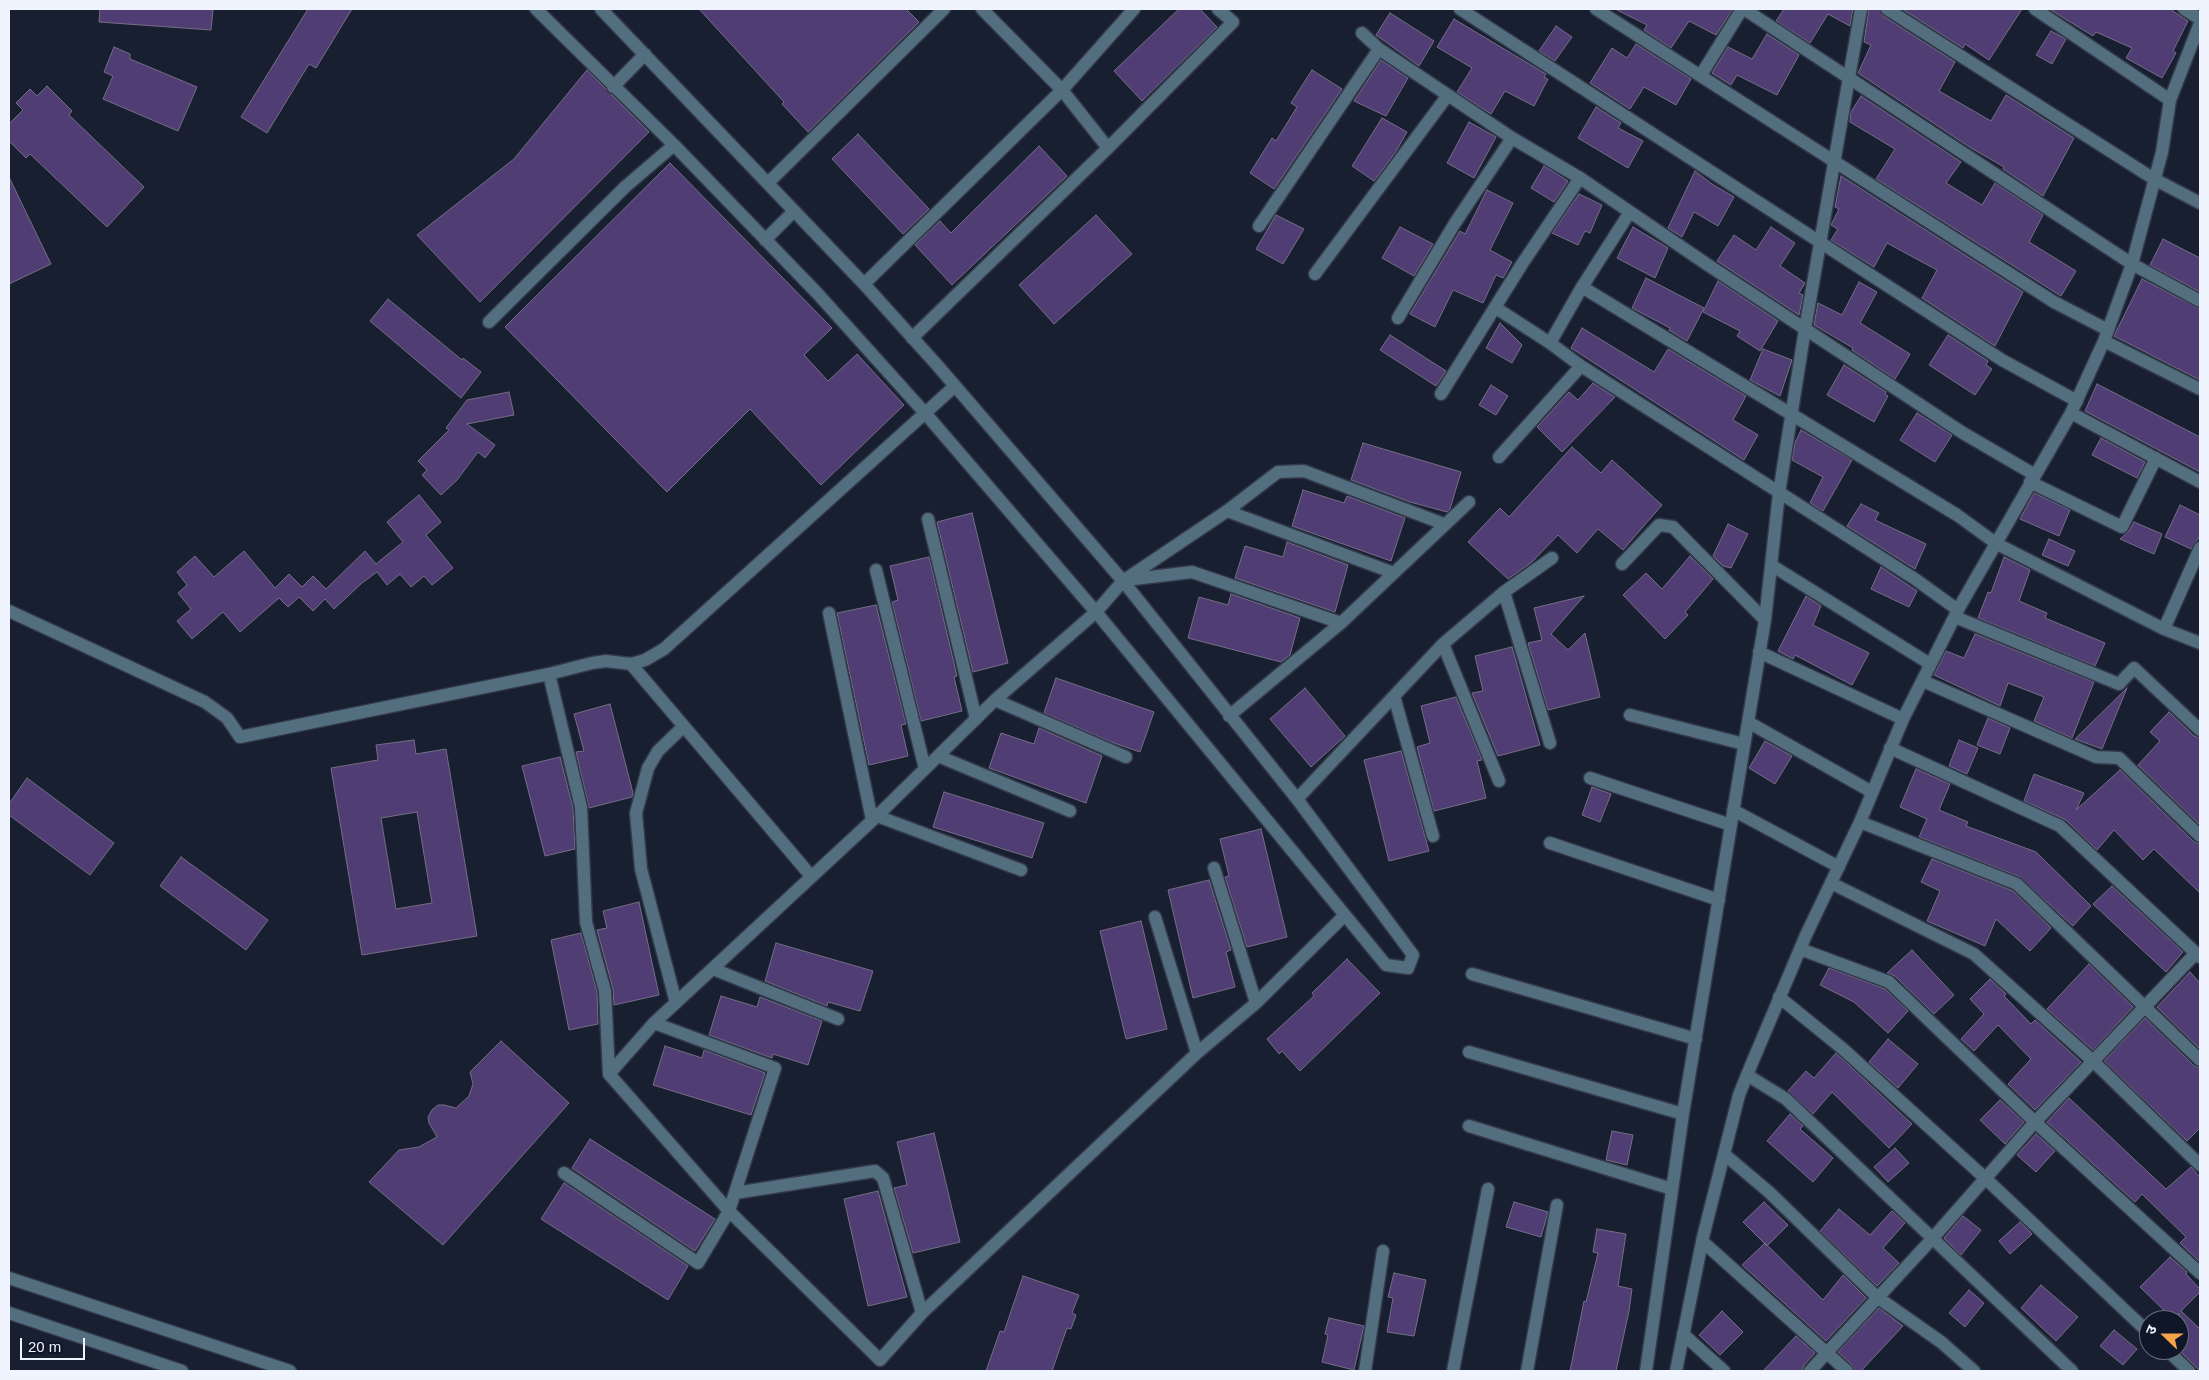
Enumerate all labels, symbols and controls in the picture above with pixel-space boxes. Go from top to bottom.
north arrow [2139,1310,2189,1360]
text: उ [2142,1323,2160,1337]
scale bar [22,1328,88,1360]
text: 20 m [28,1338,61,1355]

